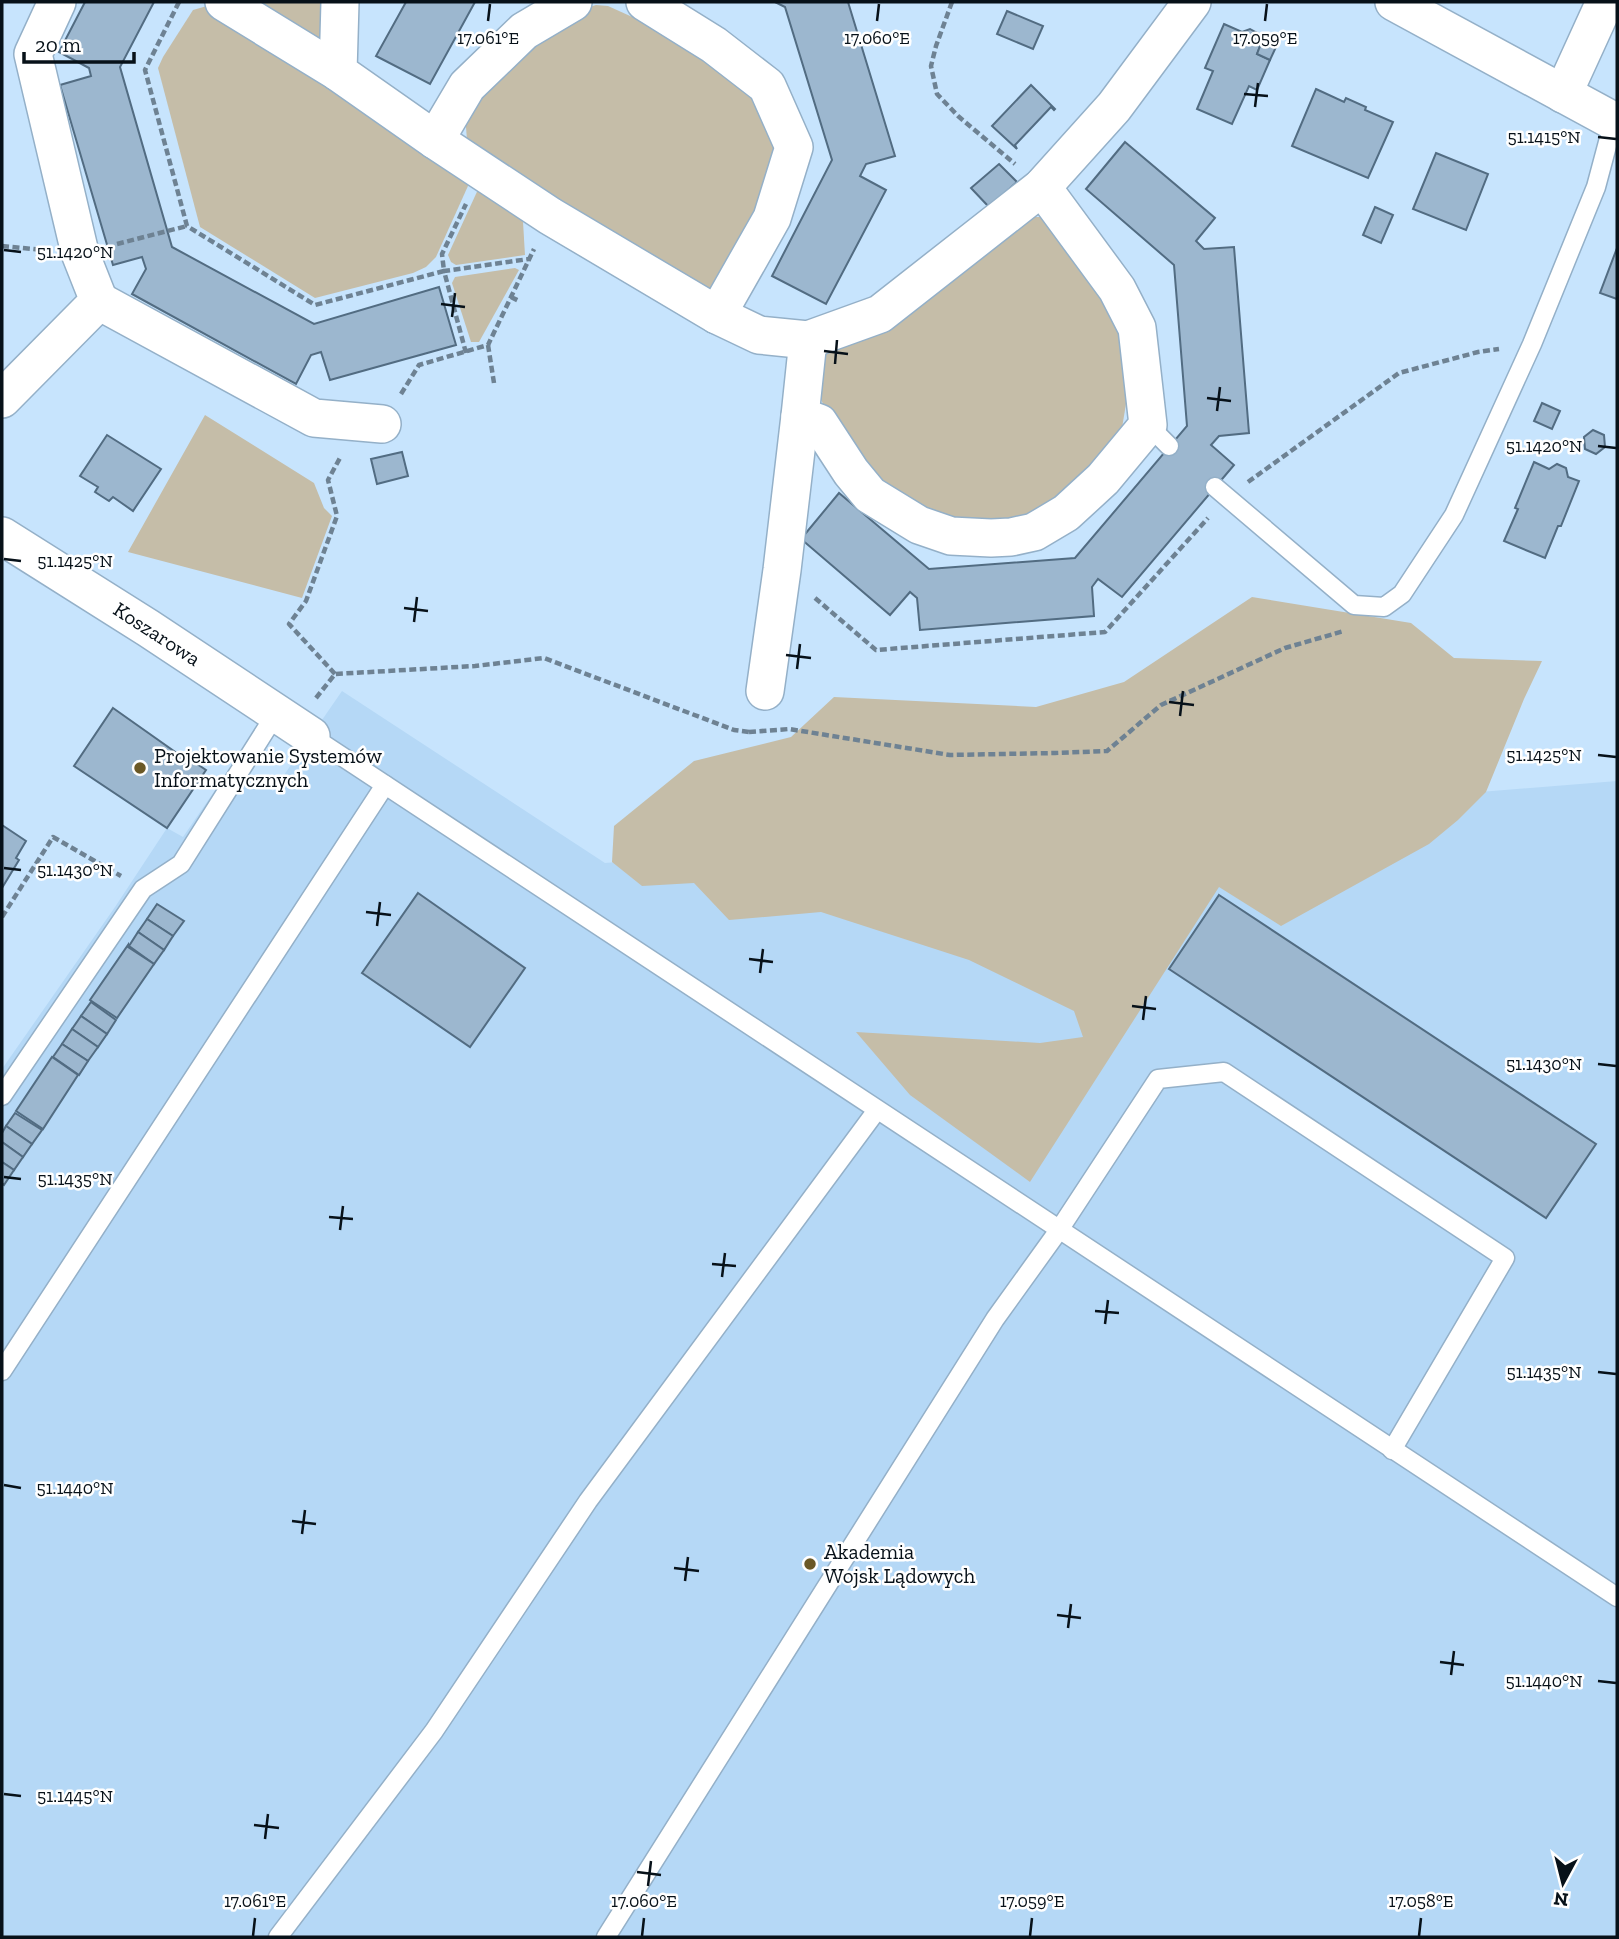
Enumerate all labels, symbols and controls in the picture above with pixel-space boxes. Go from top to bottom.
scale bar [24,21,135,65]
text: 17.061°E [457,27,519,49]
text: 17.060°E [844,27,910,49]
text: 17.059°E [1233,27,1297,49]
text: 20 m [35,32,81,57]
text: 51.1415°N [1507,126,1581,148]
text: 51.1420°N [37,241,113,263]
text: 51.1420°N [1506,435,1582,457]
text: 51.1425°N [37,550,113,572]
street label: Koszarowa [109,596,205,671]
place label: Projektowanie Systemów Informatycznych [154,743,382,792]
text: 51.1425°N [1506,744,1582,766]
marker: Projektowanie Systemów Informatycznych [132,760,148,776]
text: 51.1430°N [37,859,113,881]
text: 51.1430°N [1506,1053,1582,1075]
text: 51.1435°N [37,1168,113,1190]
text: 51.1435°N [1506,1361,1582,1383]
text: 51.1440°N [36,1477,114,1499]
place label: Akademia Wojsk Lądowych [824,1539,976,1589]
marker: Akademia Wojsk Lądowych [802,1556,818,1572]
text: 51.1440°N [1505,1670,1583,1692]
text: 51.1445°N [37,1785,113,1807]
north arrow [1528,1848,1598,1918]
text: N [1552,1887,1570,1912]
text: 17.061°E [224,1890,286,1912]
text: 17.060°E [611,1890,677,1912]
text: 17.059°E [1000,1890,1064,1912]
text: 17.058°E [1389,1890,1453,1912]

